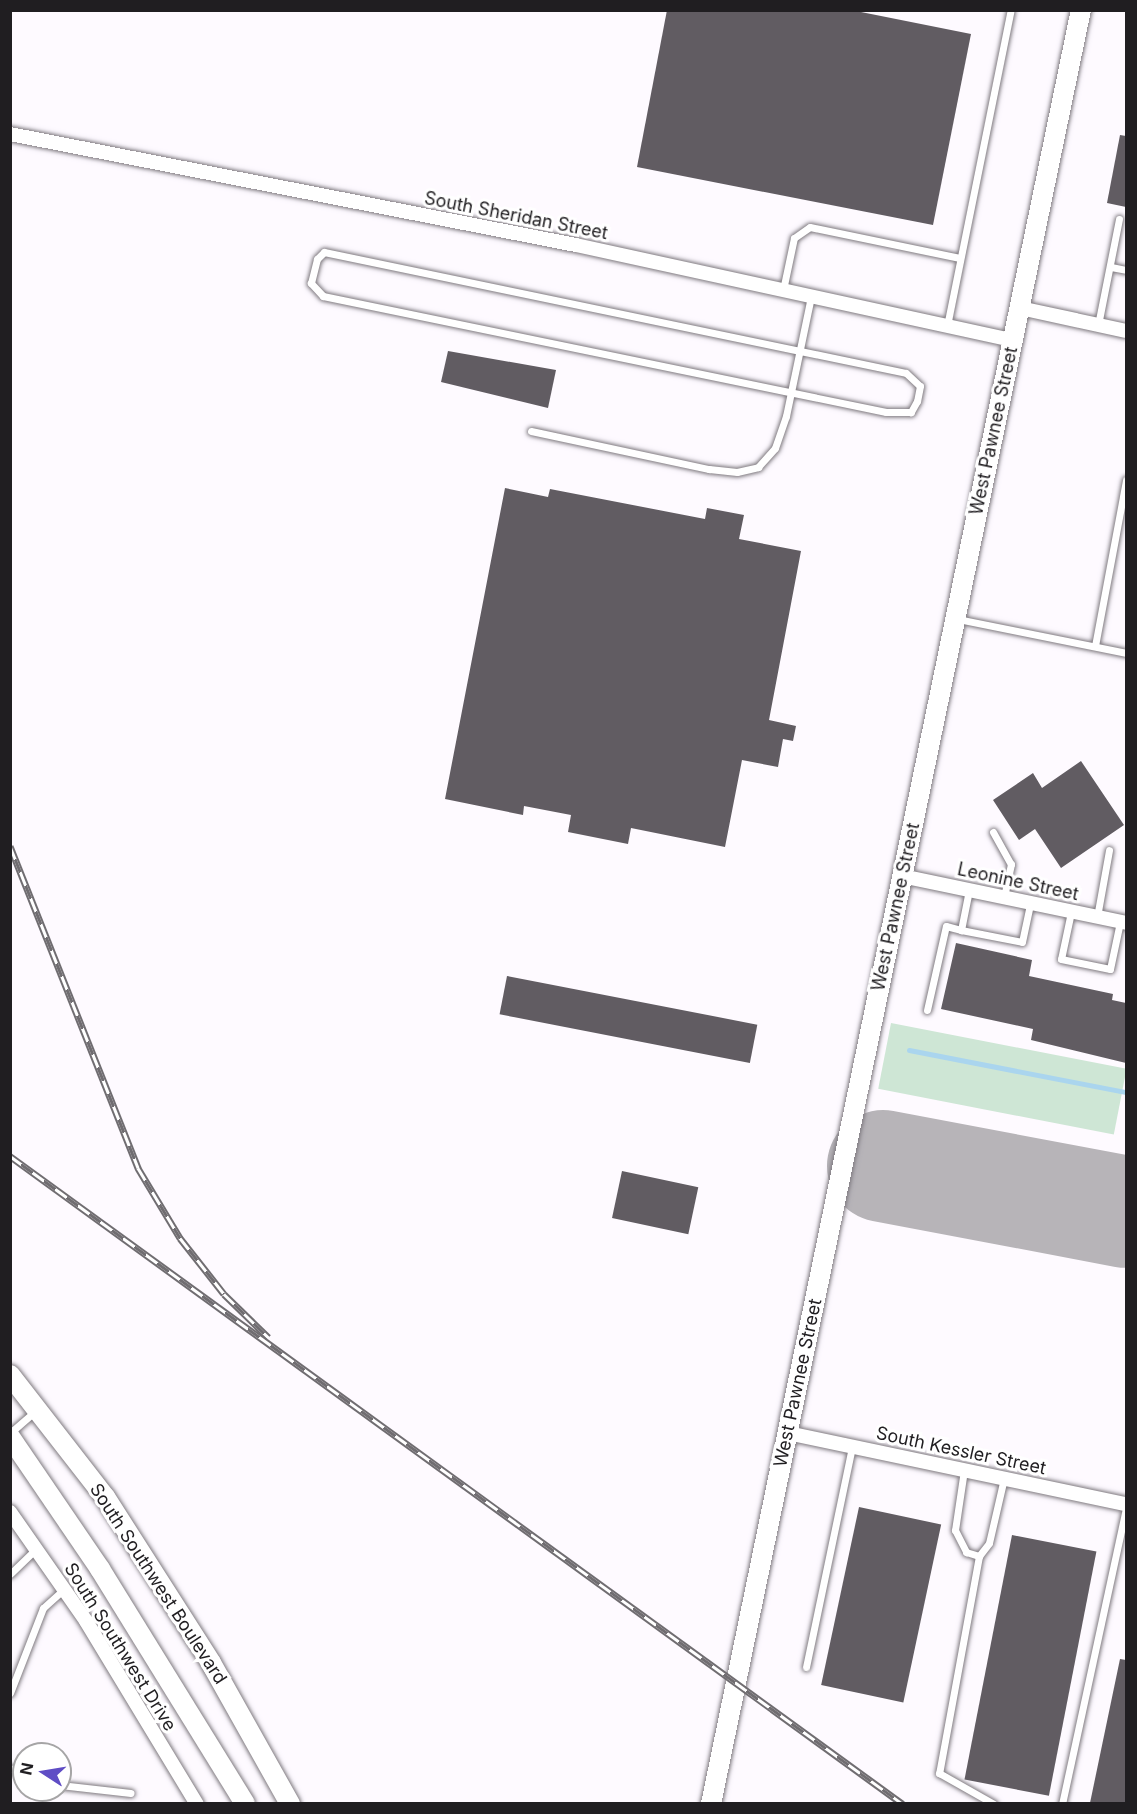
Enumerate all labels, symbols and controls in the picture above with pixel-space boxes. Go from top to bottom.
street label: South Sheridan Street [422,188,610,244]
street label: West Pawnee Street [966,345,1022,517]
street label: West Pawnee Street [868,821,924,993]
street label: Leonine Street [955,859,1081,905]
street label: West Pawnee Street [770,1297,826,1469]
street label: South Kessler Street [874,1422,1048,1480]
street label: South Southwest Boulevard [85,1480,231,1688]
street label: South Southwest Drive [59,1559,181,1735]
north arrow [12,1742,72,1802]
text: N [15,1761,37,1777]

